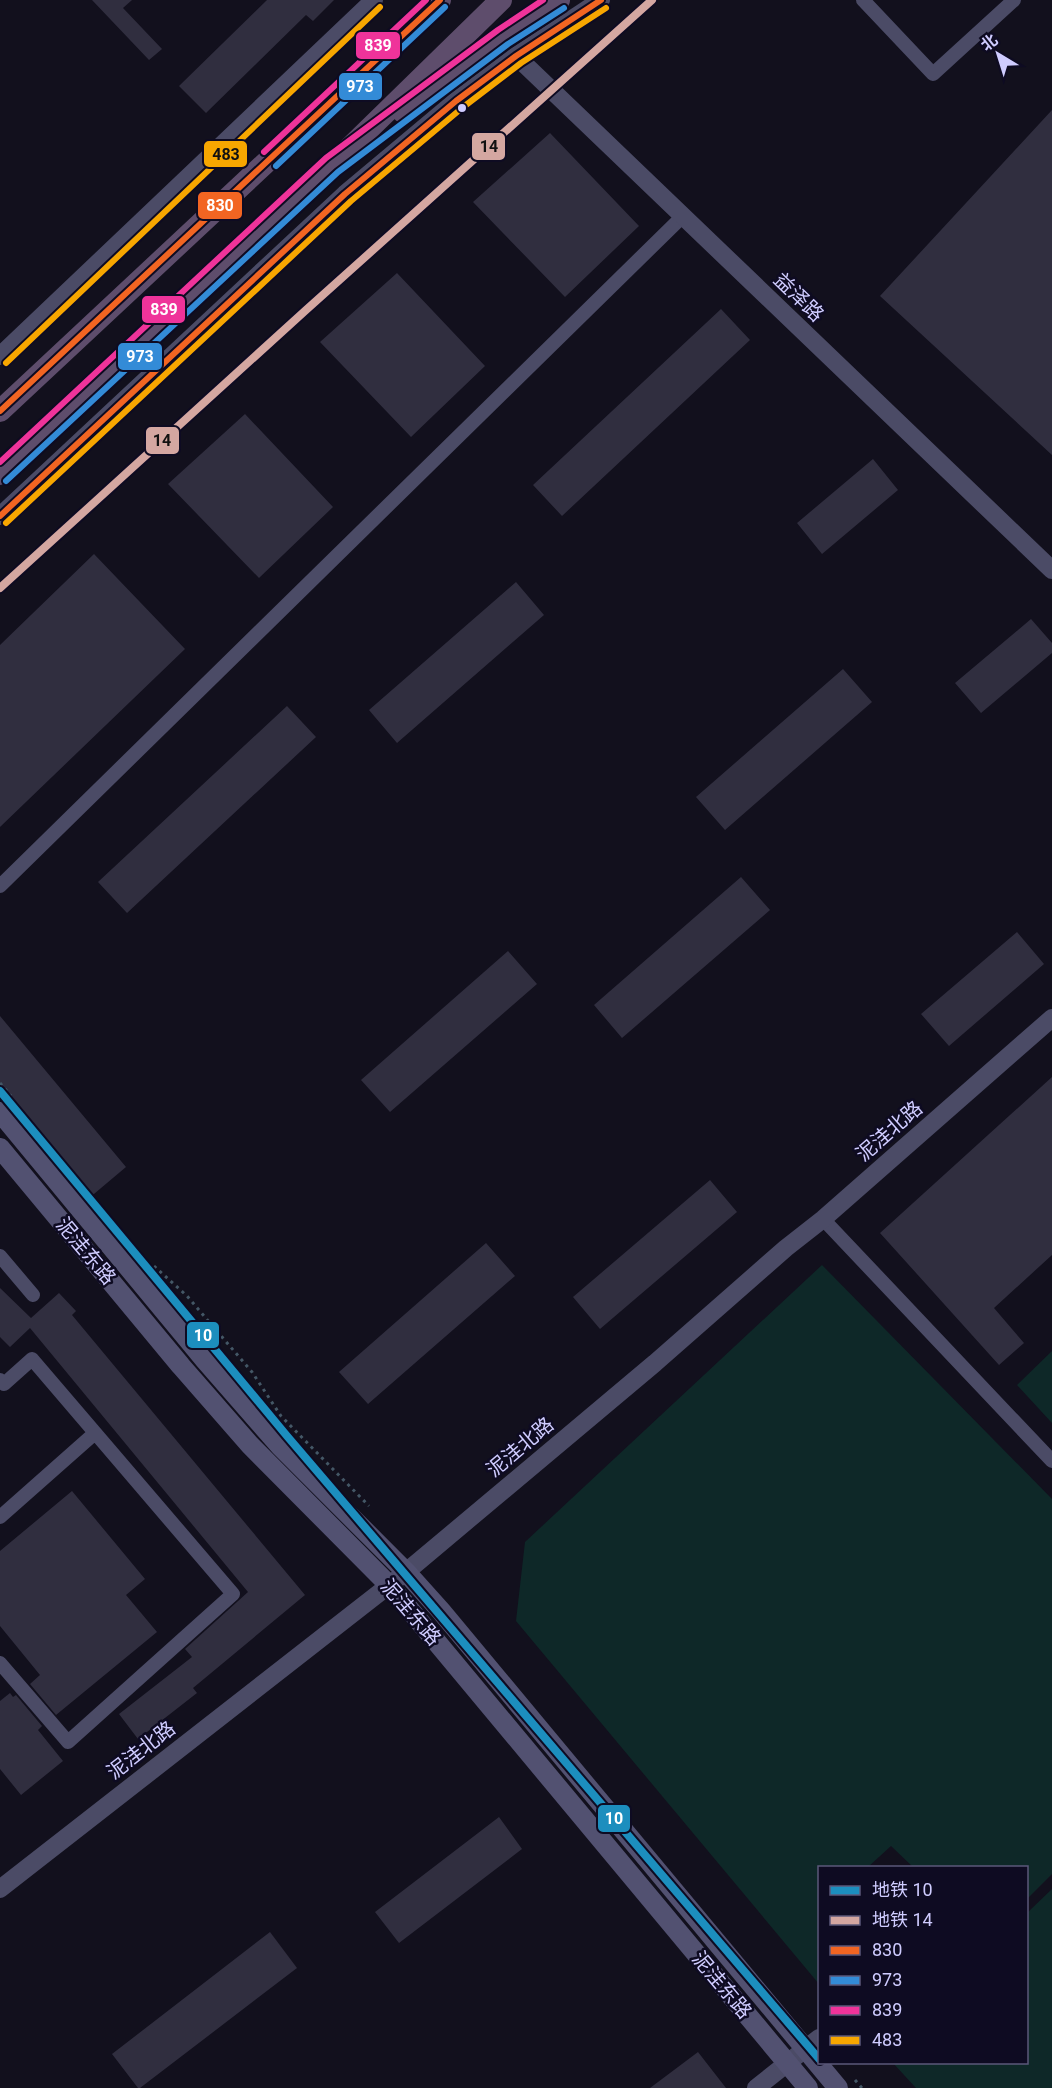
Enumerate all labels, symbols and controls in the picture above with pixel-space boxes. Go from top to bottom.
north arrow [968,24,1028,84]
text: 北 [977,30,1001,55]
line badge: 839 [355,31,401,60]
text: 839 [364,36,392,55]
line badge: 973 [338,72,383,101]
text: 973 [346,77,374,96]
unlabelled marker [456,102,468,114]
line badge: 14 [471,132,506,161]
text: 14 [480,137,498,156]
line badge: 483 [203,140,248,168]
text: 483 [212,145,240,164]
line badge: 830 [197,191,243,220]
text: 830 [206,196,234,215]
street label: 益泽路 [769,268,829,326]
line badge: 839 [141,295,186,324]
text: 839 [150,300,178,319]
line badge: 973 [117,342,163,371]
text: 973 [126,347,154,366]
line badge: 14 [145,426,180,455]
text: 14 [153,431,171,450]
street label: 泥洼北路 [851,1096,927,1166]
street label: 泥洼东路 [51,1213,121,1289]
line badge: 10 [186,1321,220,1349]
text: 10 [194,1326,212,1345]
street label: 泥洼北路 [482,1412,558,1482]
street label: 泥洼东路 [376,1574,446,1650]
street label: 泥洼北路 [102,1716,180,1784]
line badge: 10 [597,1804,631,1833]
text: 10 [605,1809,623,1828]
legend [818,1866,1028,2064]
text: 地铁 10 [872,1879,933,1900]
text: 地铁 14 [872,1909,933,1930]
text: 830 [872,1939,902,1960]
street label: 泥洼东路 [687,1947,757,2023]
text: 973 [872,1969,902,1990]
text: 839 [872,1999,902,2020]
text: 483 [872,2029,902,2050]

